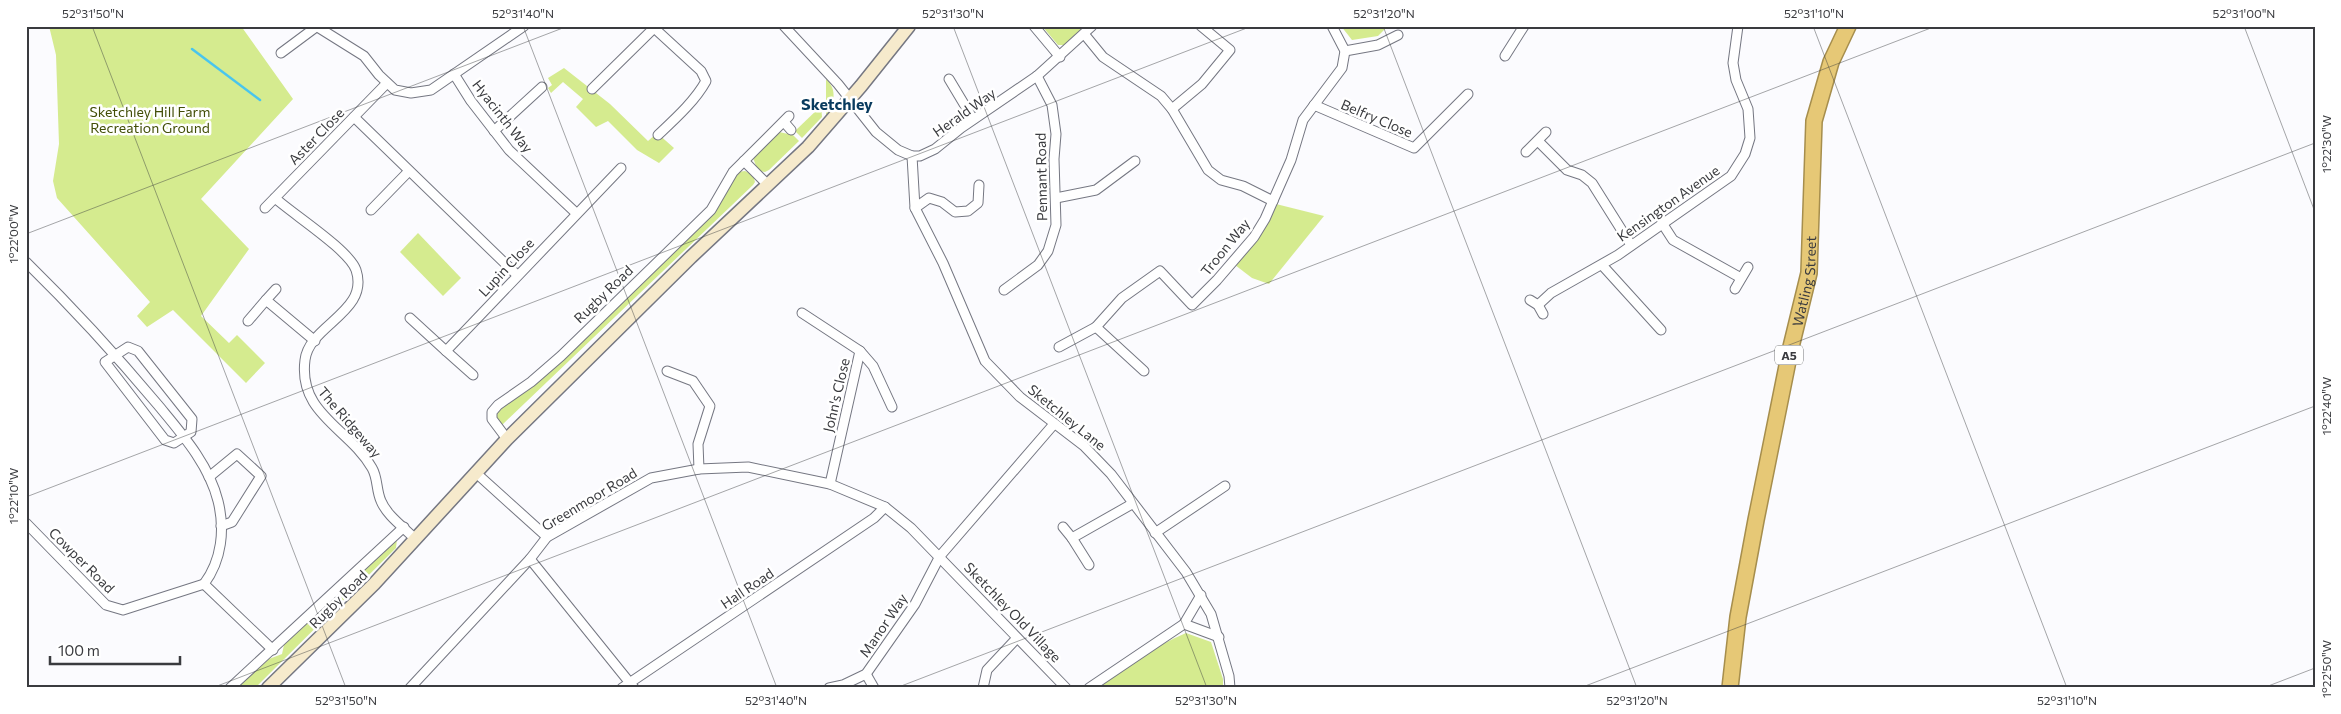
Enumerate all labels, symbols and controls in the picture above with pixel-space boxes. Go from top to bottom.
text: 52°31'50"N [62,6,124,20]
text: 52°31'40"N [492,6,554,20]
text: 52°31'30"N [922,6,984,20]
text: 52°31'20"N [1353,6,1415,20]
text: 52°31'10"N [1784,6,1844,20]
text: 52°31'00"N [2213,6,2275,20]
street label: Hyacinth Way [469,76,537,156]
street label: Herald Way [929,84,999,140]
district label: Sketchley [801,94,873,113]
street label: Belfry Close [1339,95,1415,141]
park label: Sketchley Hill Farm Recreation Ground [90,103,210,136]
street label: Aster Close [285,104,347,168]
text: 1°22'30"W [2319,115,2333,173]
street label: Pennant Road [1032,133,1050,221]
street label: Kensington Avenue [1613,161,1723,245]
text: 1°22'00"W [6,205,20,263]
street label: Troon Way [1197,215,1253,279]
street label: Lupin Close [475,234,537,300]
street label: Watling Street [1788,235,1819,328]
street label: Rugby Road [570,262,636,326]
road number: A5 [1775,346,1803,364]
street label: John's Close [819,356,853,434]
text: 1°22'40"W [2319,377,2333,435]
street label: Sketchley Lane [1025,381,1109,453]
street label: The Ridgeway [315,383,385,461]
street label: Greenmoor Road [538,464,640,534]
text: 1°22'10"W [6,468,20,524]
street label: Cowper Road [46,524,118,596]
street label: Sketchley Old Village [961,559,1065,665]
street label: Hall Road [717,564,777,612]
street label: Rugby Road [305,566,371,632]
street label: Manor Way [855,590,911,660]
scale bar [50,634,180,666]
text: 1°22'50"W [2319,640,2333,698]
text: 100 m [58,641,100,659]
text: 52°31'50"N [315,693,377,707]
text: 52°31'40"N [745,693,807,707]
text: 52°31'30"N [1175,693,1237,707]
text: 52°31'20"N [1606,693,1668,707]
text: 52°31'10"N [2037,693,2097,707]

